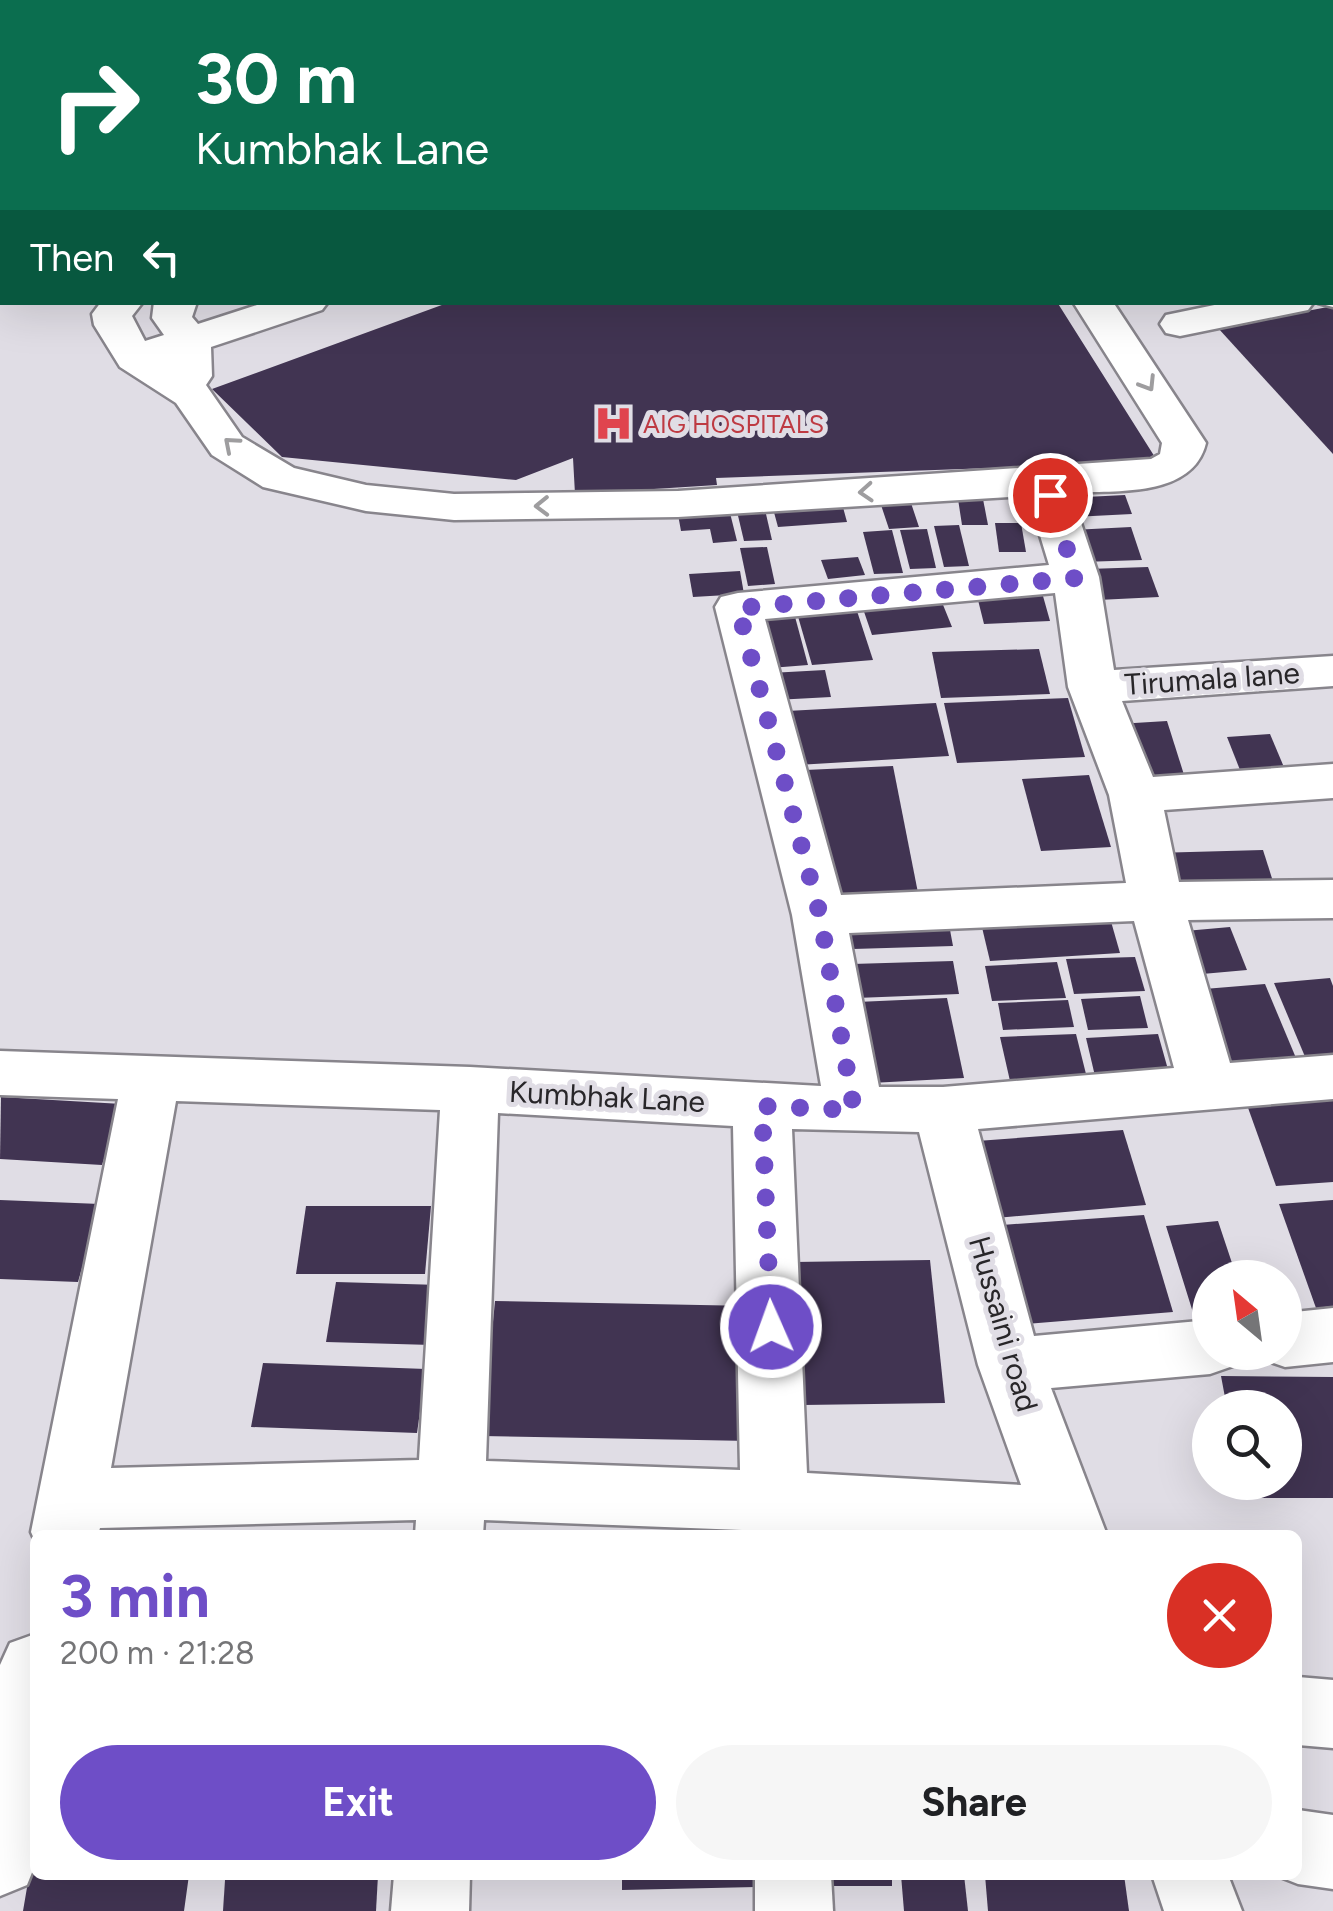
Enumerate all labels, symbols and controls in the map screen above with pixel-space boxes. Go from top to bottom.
text: 30 m [195,36,357,121]
icon: right [30,40,160,170]
text: Kumbhak Lane [195,121,489,175]
icon: left [134,230,189,285]
text: Then [30,235,114,281]
one-way arrow [1135,373,1154,391]
hospital icon: AIG HOSPITALS [592,403,634,445]
place label: AIG HOSPITALS [643,409,824,439]
one-way arrow [224,438,243,456]
pin [1008,453,1093,538]
icon: arrive [1023,468,1078,523]
one-way arrow [858,481,874,503]
one-way arrow [533,495,548,517]
street label: Tirumala lane [1123,654,1301,703]
street label: Kumbhak Lane [508,1073,706,1120]
street label: Hussaini road [961,1232,1046,1416]
north arrow [1192,1260,1302,1370]
map controls [1192,1260,1302,1500]
position arrow [719,1275,823,1379]
button: search [1192,1390,1302,1500]
text: 3 min [60,1560,210,1632]
button: close [1167,1563,1272,1668]
text: 200 m · 21:28 [60,1634,255,1672]
button: Exit [60,1745,656,1860]
button: Share [676,1745,1272,1860]

